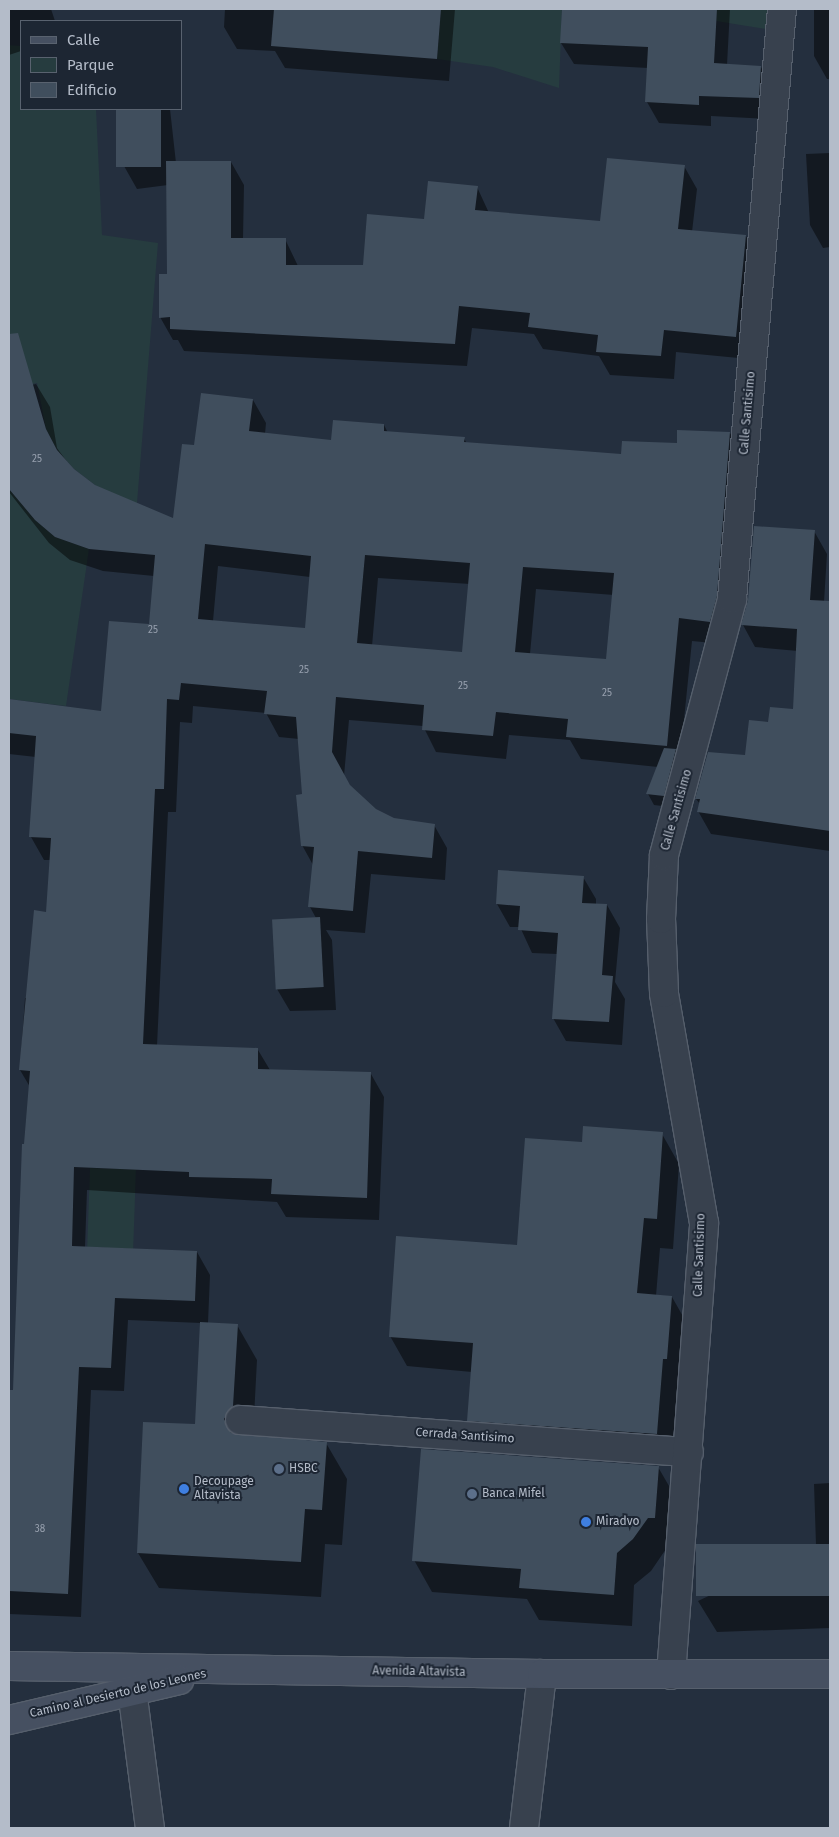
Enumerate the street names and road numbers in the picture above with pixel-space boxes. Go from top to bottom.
street label: Calle Santisimo [737,371,759,455]
street label: Calle Santisimo [659,768,695,852]
street label: Calle Santisimo [691,1213,709,1297]
street label: Cerrada Santisimo [415,1425,515,1447]
street label: Avenida Altavista [372,1664,466,1680]
street label: Camino al Desierto de los Leones [28,1667,208,1721]

